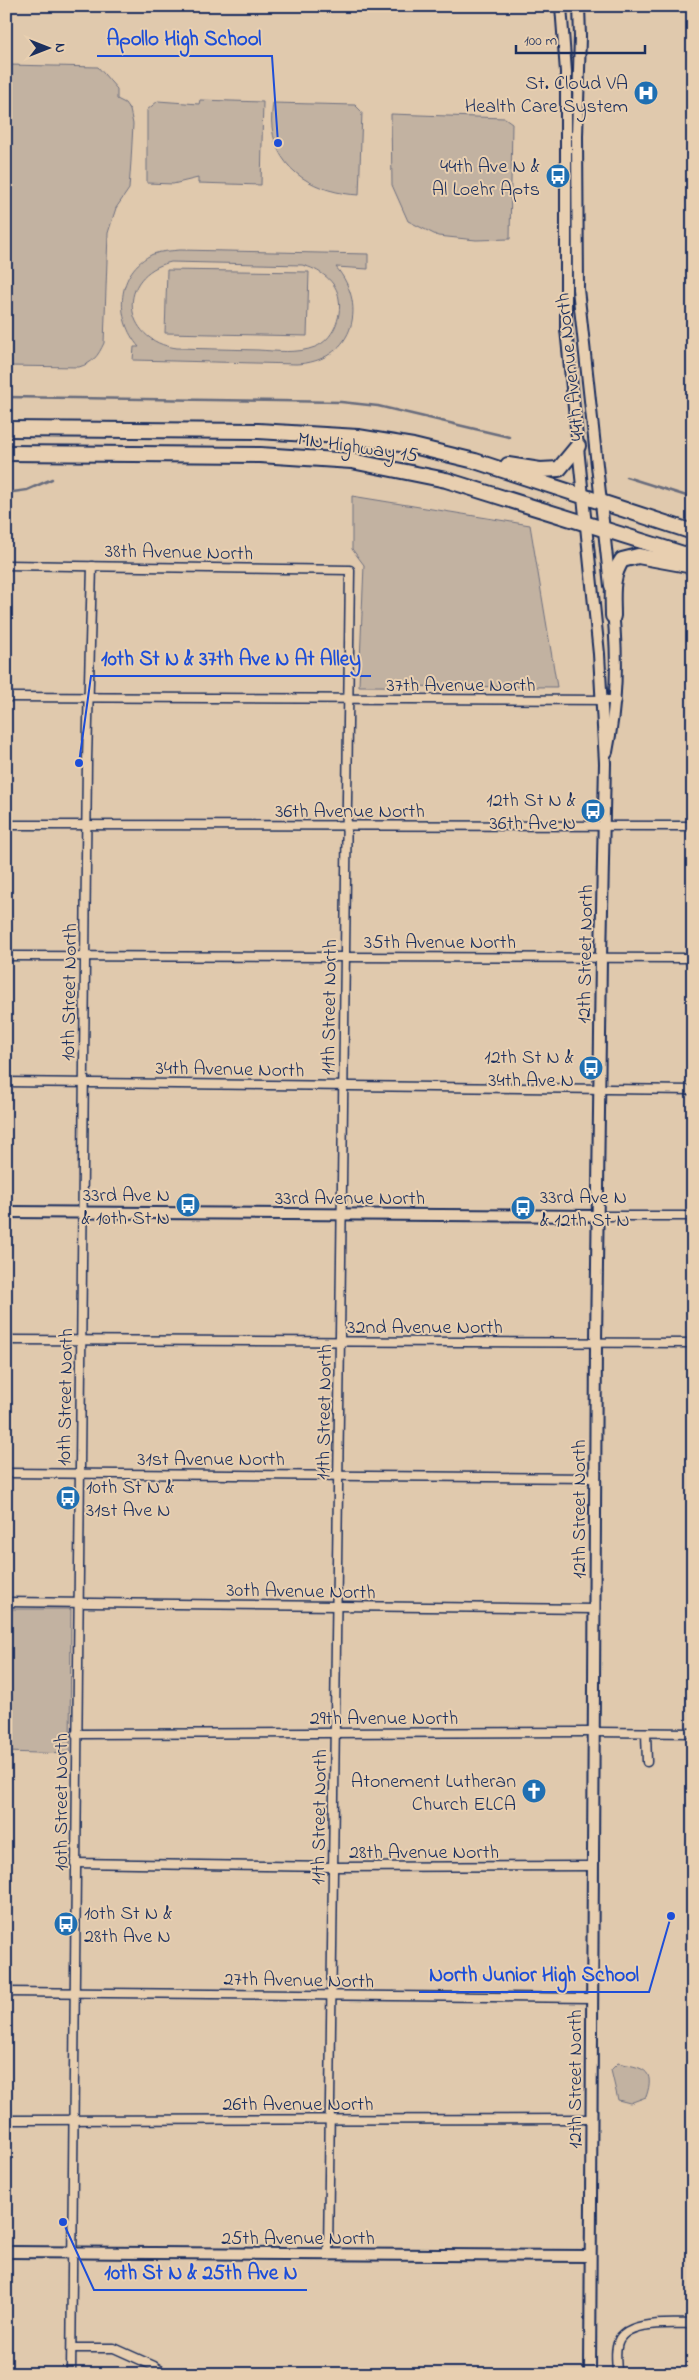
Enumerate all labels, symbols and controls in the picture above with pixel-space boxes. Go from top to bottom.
callout: Apollo High School [97,20,272,56]
north arrow [22,22,72,72]
scale bar [516,22,645,54]
text: Apollo High School [106,25,262,57]
text: 100 m [524,30,557,52]
text: N [49,43,70,53]
place label: St. Cloud VA Health Care System [465,70,628,122]
hospital icon: St. Cloud VA Health Care System [633,80,659,106]
place label: 44th Ave N & Al Loehr Apts [432,153,540,205]
bus stop icon: 44th Ave N & Al Loehr Apts [545,163,571,189]
street label: 44th Avenue North [549,291,594,442]
street label: MN Highway 15 [295,426,420,472]
street label: 38th Avenue North [105,538,253,569]
callout: 10th St N & 37th Ave N At Alley [91,640,371,676]
text: 10th St N & 37th Ave N At Alley [101,645,361,677]
street label: 37th Avenue North [387,672,535,701]
place label: 12th St N & 36th Ave N [486,787,576,839]
street label: 36th Avenue North [275,798,425,827]
bus stop icon: 12th St N & 36th Ave N [580,798,606,824]
street label: 12th Street North [571,884,602,1024]
street label: 10th Street North [55,923,86,1061]
street label: 35th Avenue North [364,929,516,958]
street label: 11th Street North [315,939,346,1075]
place label: 12th St N & 34th Ave N [484,1044,574,1096]
street label: 34th Avenue North [155,1055,305,1086]
bus stop icon: 12th St N & 34th Ave N [578,1055,604,1081]
place label: 33rd Ave N & 10th St N [82,1182,170,1234]
place label: 33rd Ave N & 12th St N [540,1184,630,1236]
street label: 33rd Avenue North [275,1185,425,1214]
bus stop icon: 33rd Ave N & 10th St N [175,1192,201,1218]
bus stop icon: 33rd Ave N & 12th St N [510,1195,536,1221]
street label: 32nd Avenue North [347,1314,503,1343]
street label: 10th Street North [51,1328,82,1466]
street label: 11th Street North [310,1344,341,1480]
street label: 12th Street North [566,1439,595,1579]
street label: 31st Avenue North [137,1446,285,1475]
place label: 10th St N & 31st Ave N [86,1474,174,1526]
bus stop icon: 10th St N & 31st Ave N [55,1485,81,1511]
street label: 30th Avenue North [226,1577,376,1608]
street label: 29th Avenue North [310,1705,458,1734]
street label: 10th Street North [48,1733,77,1871]
street label: 11th Street North [305,1749,336,1885]
place label: Atonement Lutheran Church ELCA [351,1768,516,1820]
church icon: Atonement Lutheran Church ELCA [521,1778,547,1804]
street label: 28th Avenue North [349,1839,499,1868]
place label: 10th St N & 28th Ave N [84,1900,172,1952]
bus stop icon: 10th St N & 28th Ave N [53,1911,79,1937]
callout: North Junior High School [419,1956,649,1992]
text: North Junior High School [429,1961,640,1993]
street label: 27th Avenue North [223,1966,374,1997]
street label: 12th Street North [562,2009,591,2149]
street label: 26th Avenue North [222,2091,374,2120]
street label: 25th Avenue North [221,2225,375,2254]
callout: 10th St N & 25th Ave N [94,2254,307,2290]
text: 10th St N & 25th Ave N [104,2259,298,2289]

